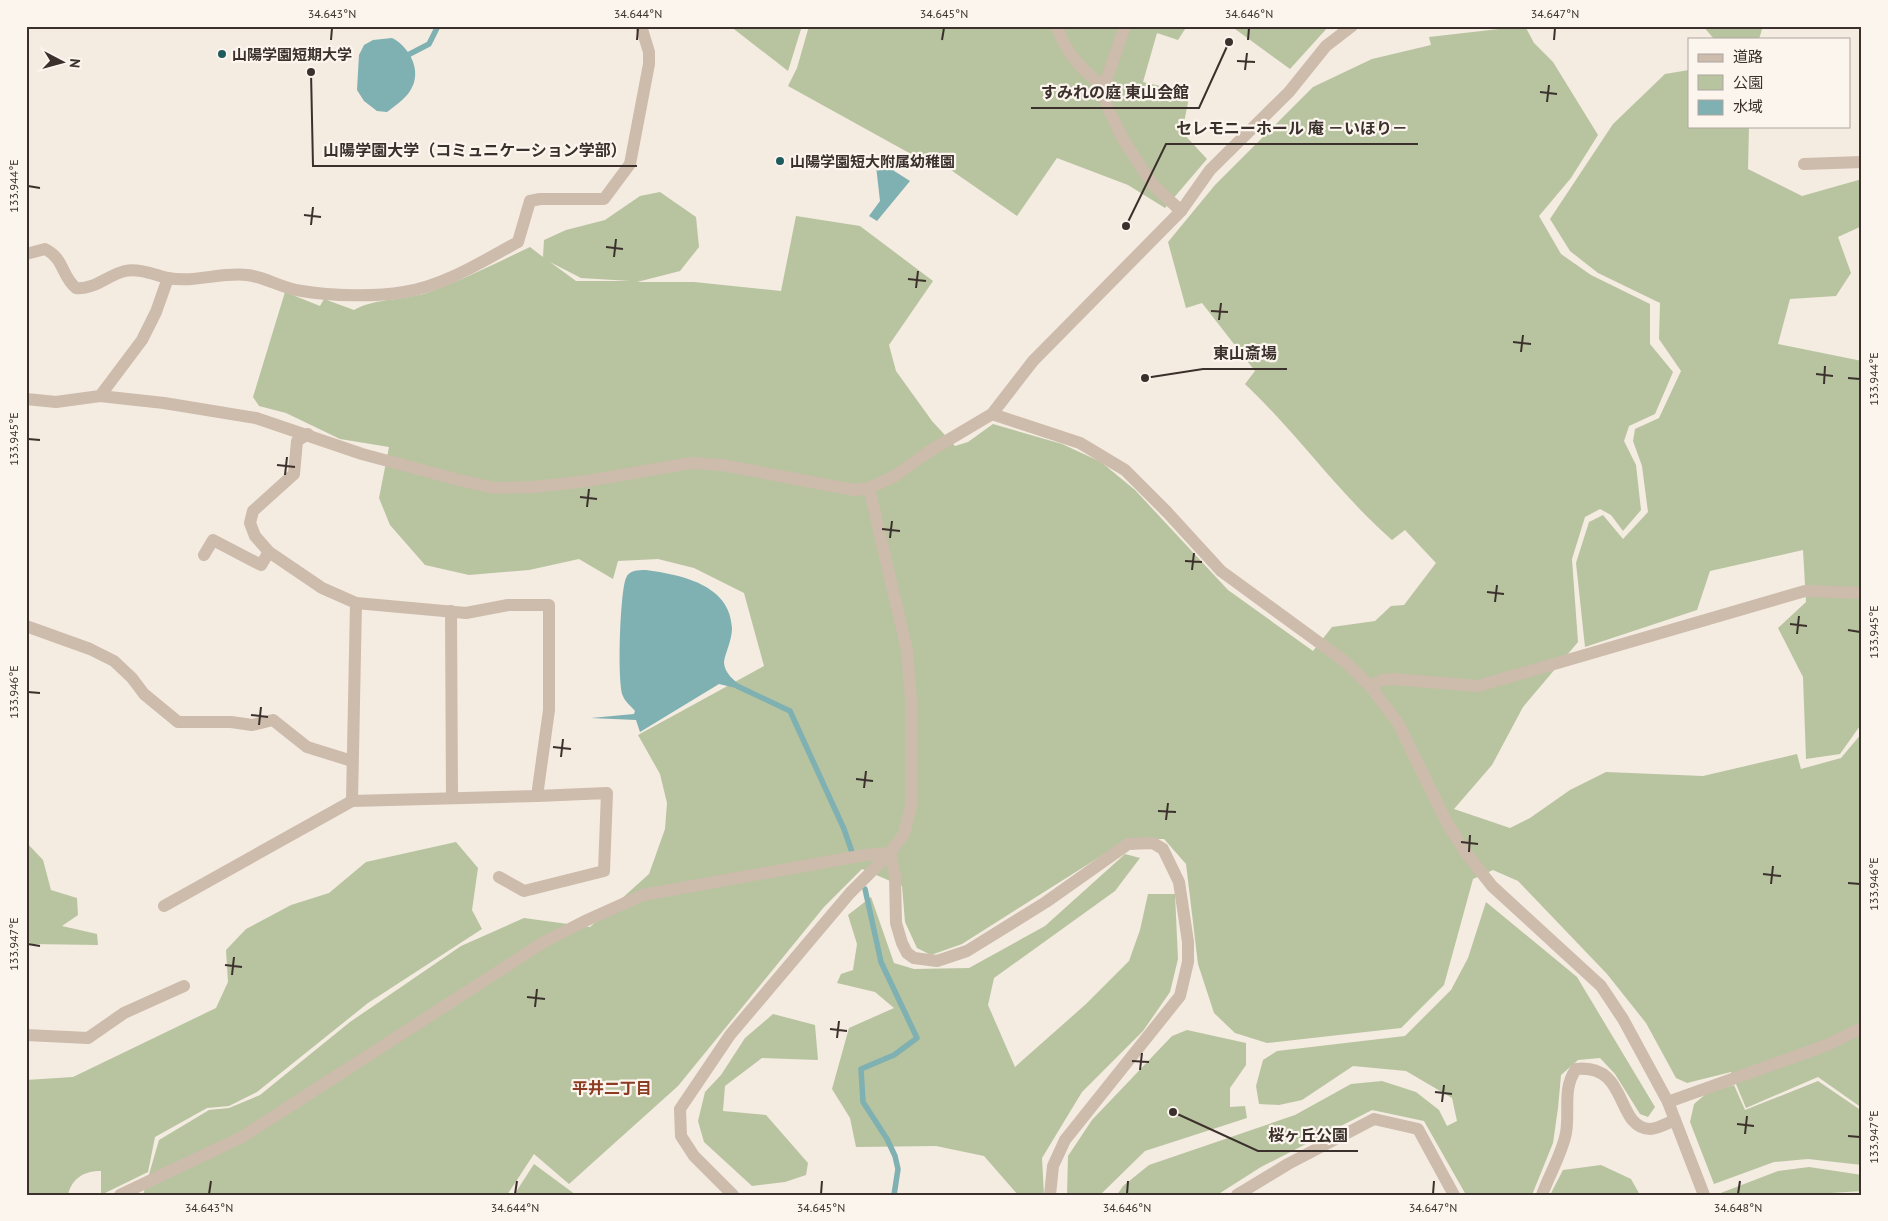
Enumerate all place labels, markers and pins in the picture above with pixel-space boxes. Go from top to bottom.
place label: 山陽学園短期大学 [232,45,352,64]
marker: 山陽学園短期大学 [216,48,228,60]
callout: すみれの庭 東山会館 [1031,77,1199,108]
callout: セレモニーホール 庵 －いほり－ [1166,113,1418,144]
callout: 山陽学園大学（コミュニケーション学部） [313,135,637,166]
place label: 山陽学園短大附属幼稚園 [790,152,955,171]
marker: 山陽学園短大附属幼稚園 [774,155,786,167]
callout: 東山斎場 [1203,338,1287,369]
callout: 桜ヶ丘公園 [1258,1120,1358,1151]

